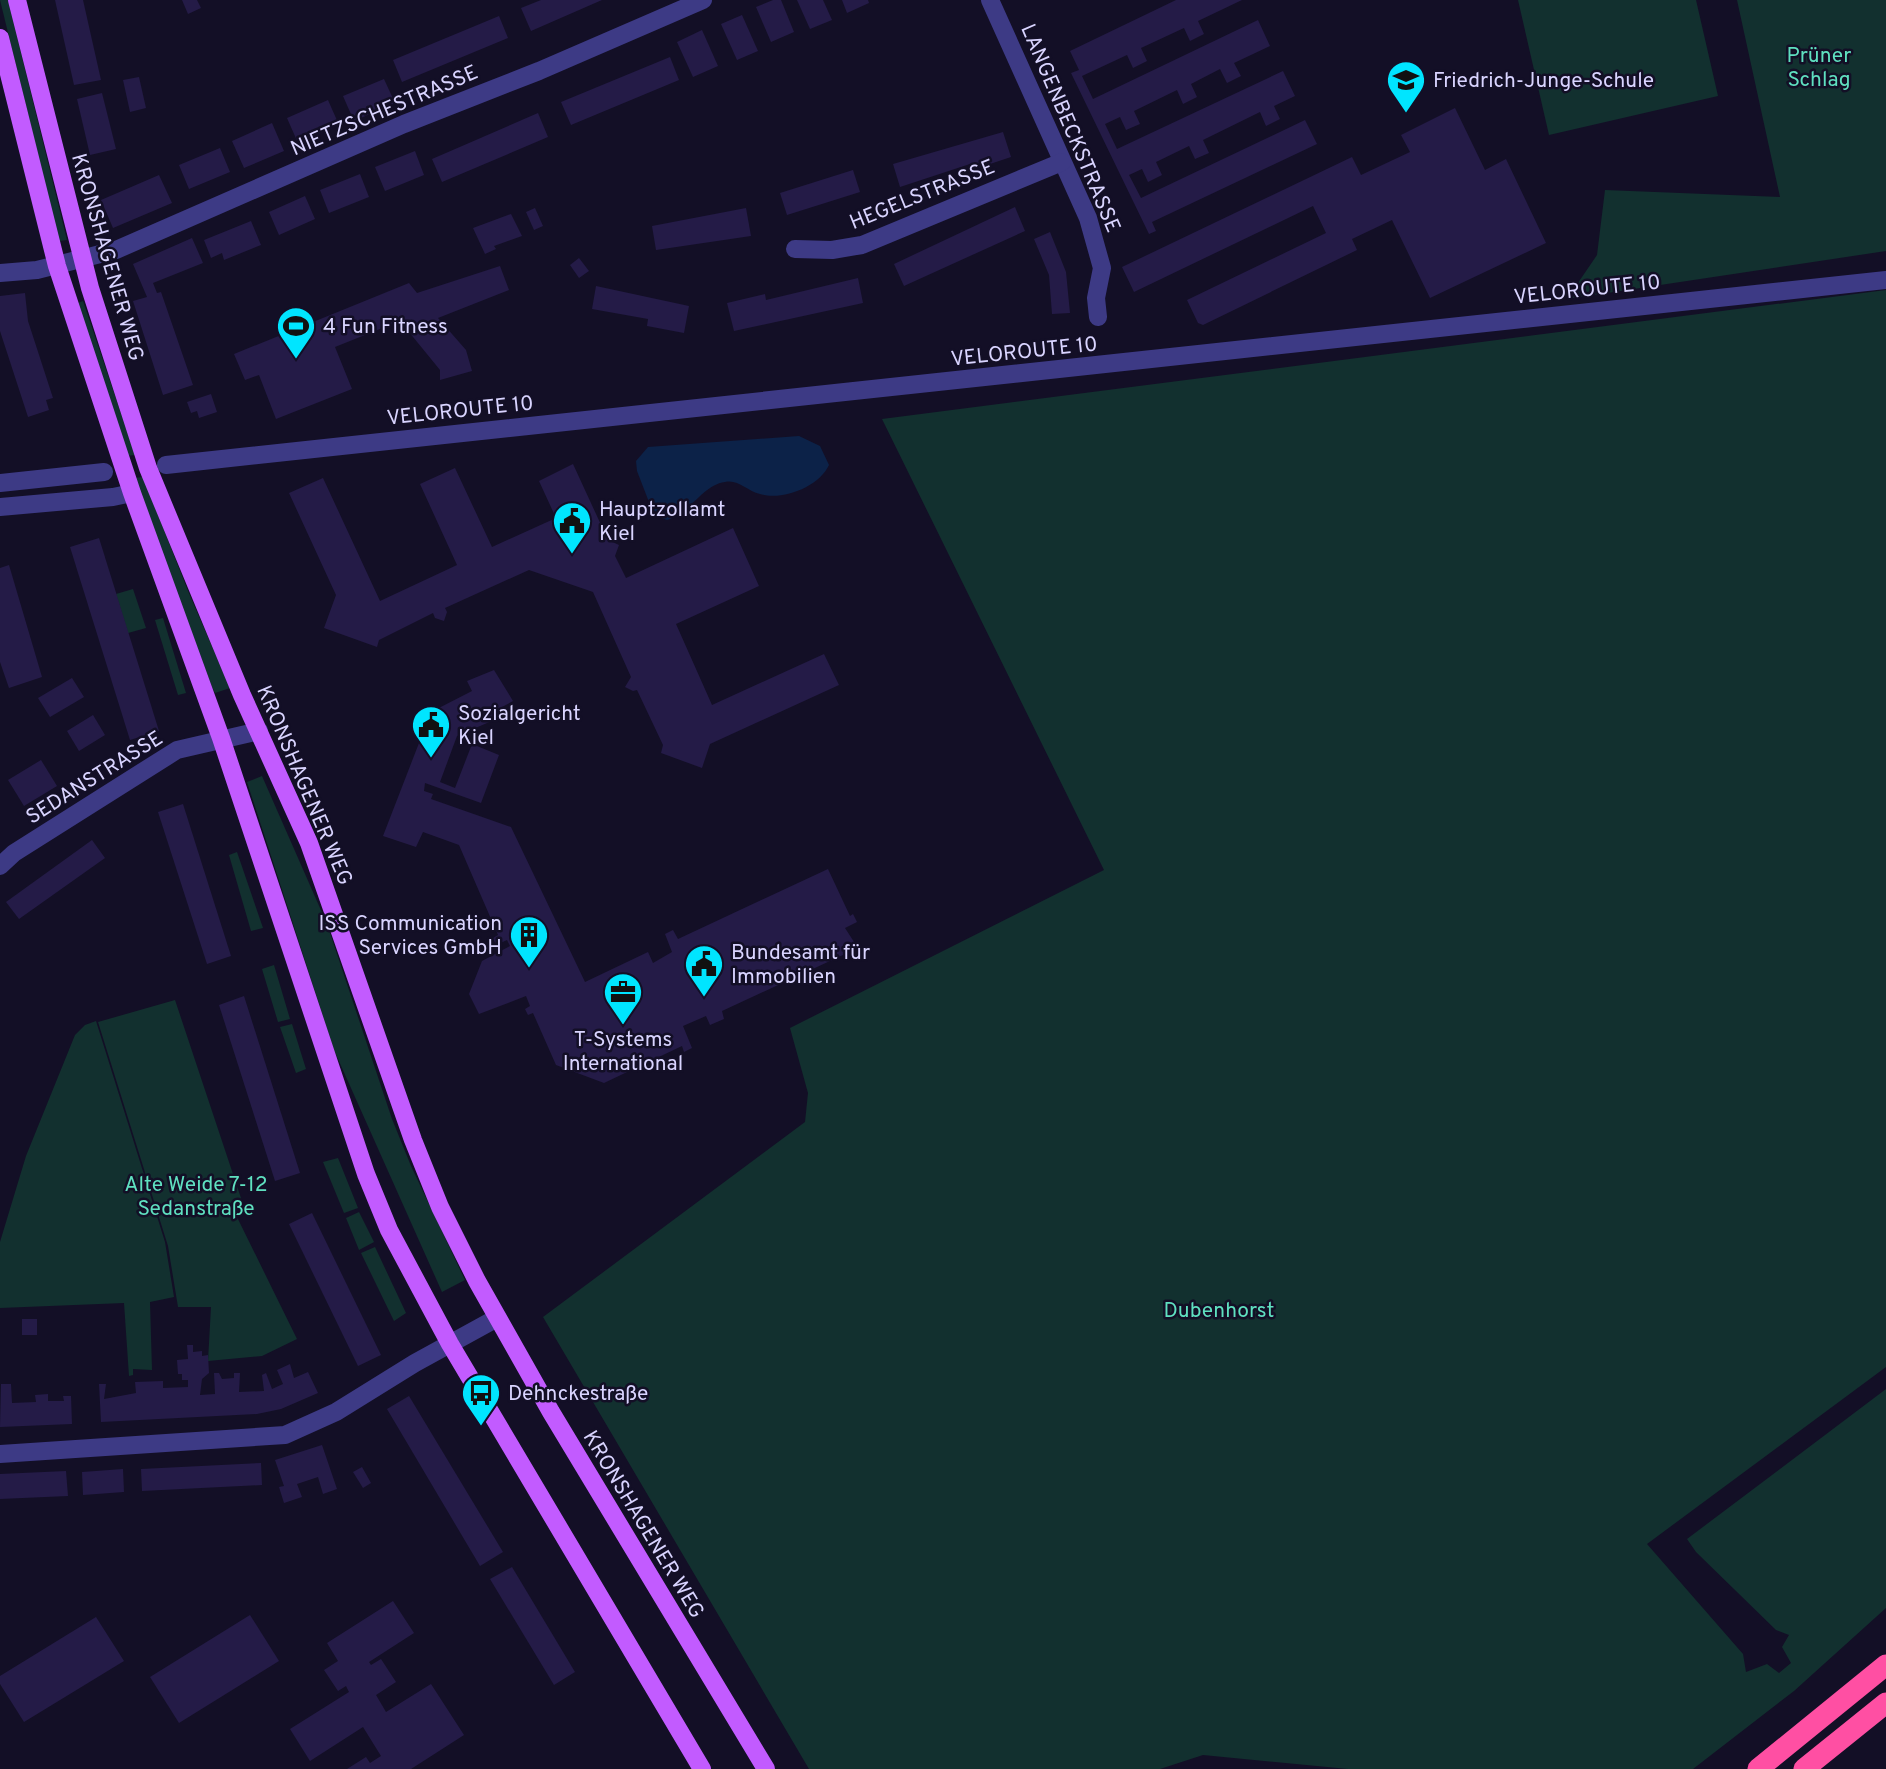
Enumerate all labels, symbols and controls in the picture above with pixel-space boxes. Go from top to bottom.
street label: LANGENBECKSTRASSE [1013,20,1126,237]
park label: Prüner Schlag [1786,43,1852,94]
school or university icon: Friedrich-Junge-Schule [1385,59,1427,114]
street label: NIETZSCHESTRASSE [287,60,482,163]
place label: Friedrich-Junge-Schule [1433,68,1654,95]
street label: KRONSHAGENER WEG [64,151,149,364]
street label: HEGELSTRASSE [846,154,999,237]
street label: VELOROUTE 10 [1512,269,1662,312]
sports icon: 4 Fun Fitness [275,305,317,360]
place label: 4 Fun Fitness [323,314,448,341]
street label: VELOROUTE 10 [949,331,1099,374]
street label: VELOROUTE 10 [385,390,535,433]
place label: Hauptzollamt Kiel [599,497,725,548]
public building icon: Hauptzollamt Kiel [551,500,593,555]
street label: KRONSHAGENER WEG [249,682,358,890]
place label: Sozialgericht Kiel [458,701,581,752]
public building icon: Sozialgericht Kiel [410,704,452,759]
street label: SEDANSTRASSE [21,725,168,831]
place label: ISS Communication Services GmbH [318,911,502,962]
building icon: ISS Communication Services GmbH [508,914,550,969]
place label: Bundesamt für Immobilien [731,940,870,991]
public building icon: Bundesamt für Immobilien [683,943,725,998]
office icon: T-Systems International [602,971,644,1026]
place label: T-Systems International [563,1027,683,1078]
park label: Alte Weide 7-12 Sedanstraße [124,1172,268,1223]
park label: Dubenhorst [1164,1298,1274,1325]
bus stop icon: Dehnckestraße [460,1372,502,1427]
place label: Dehnckestraße [508,1381,648,1408]
street label: KRONSHAGENER WEG [576,1426,710,1624]

